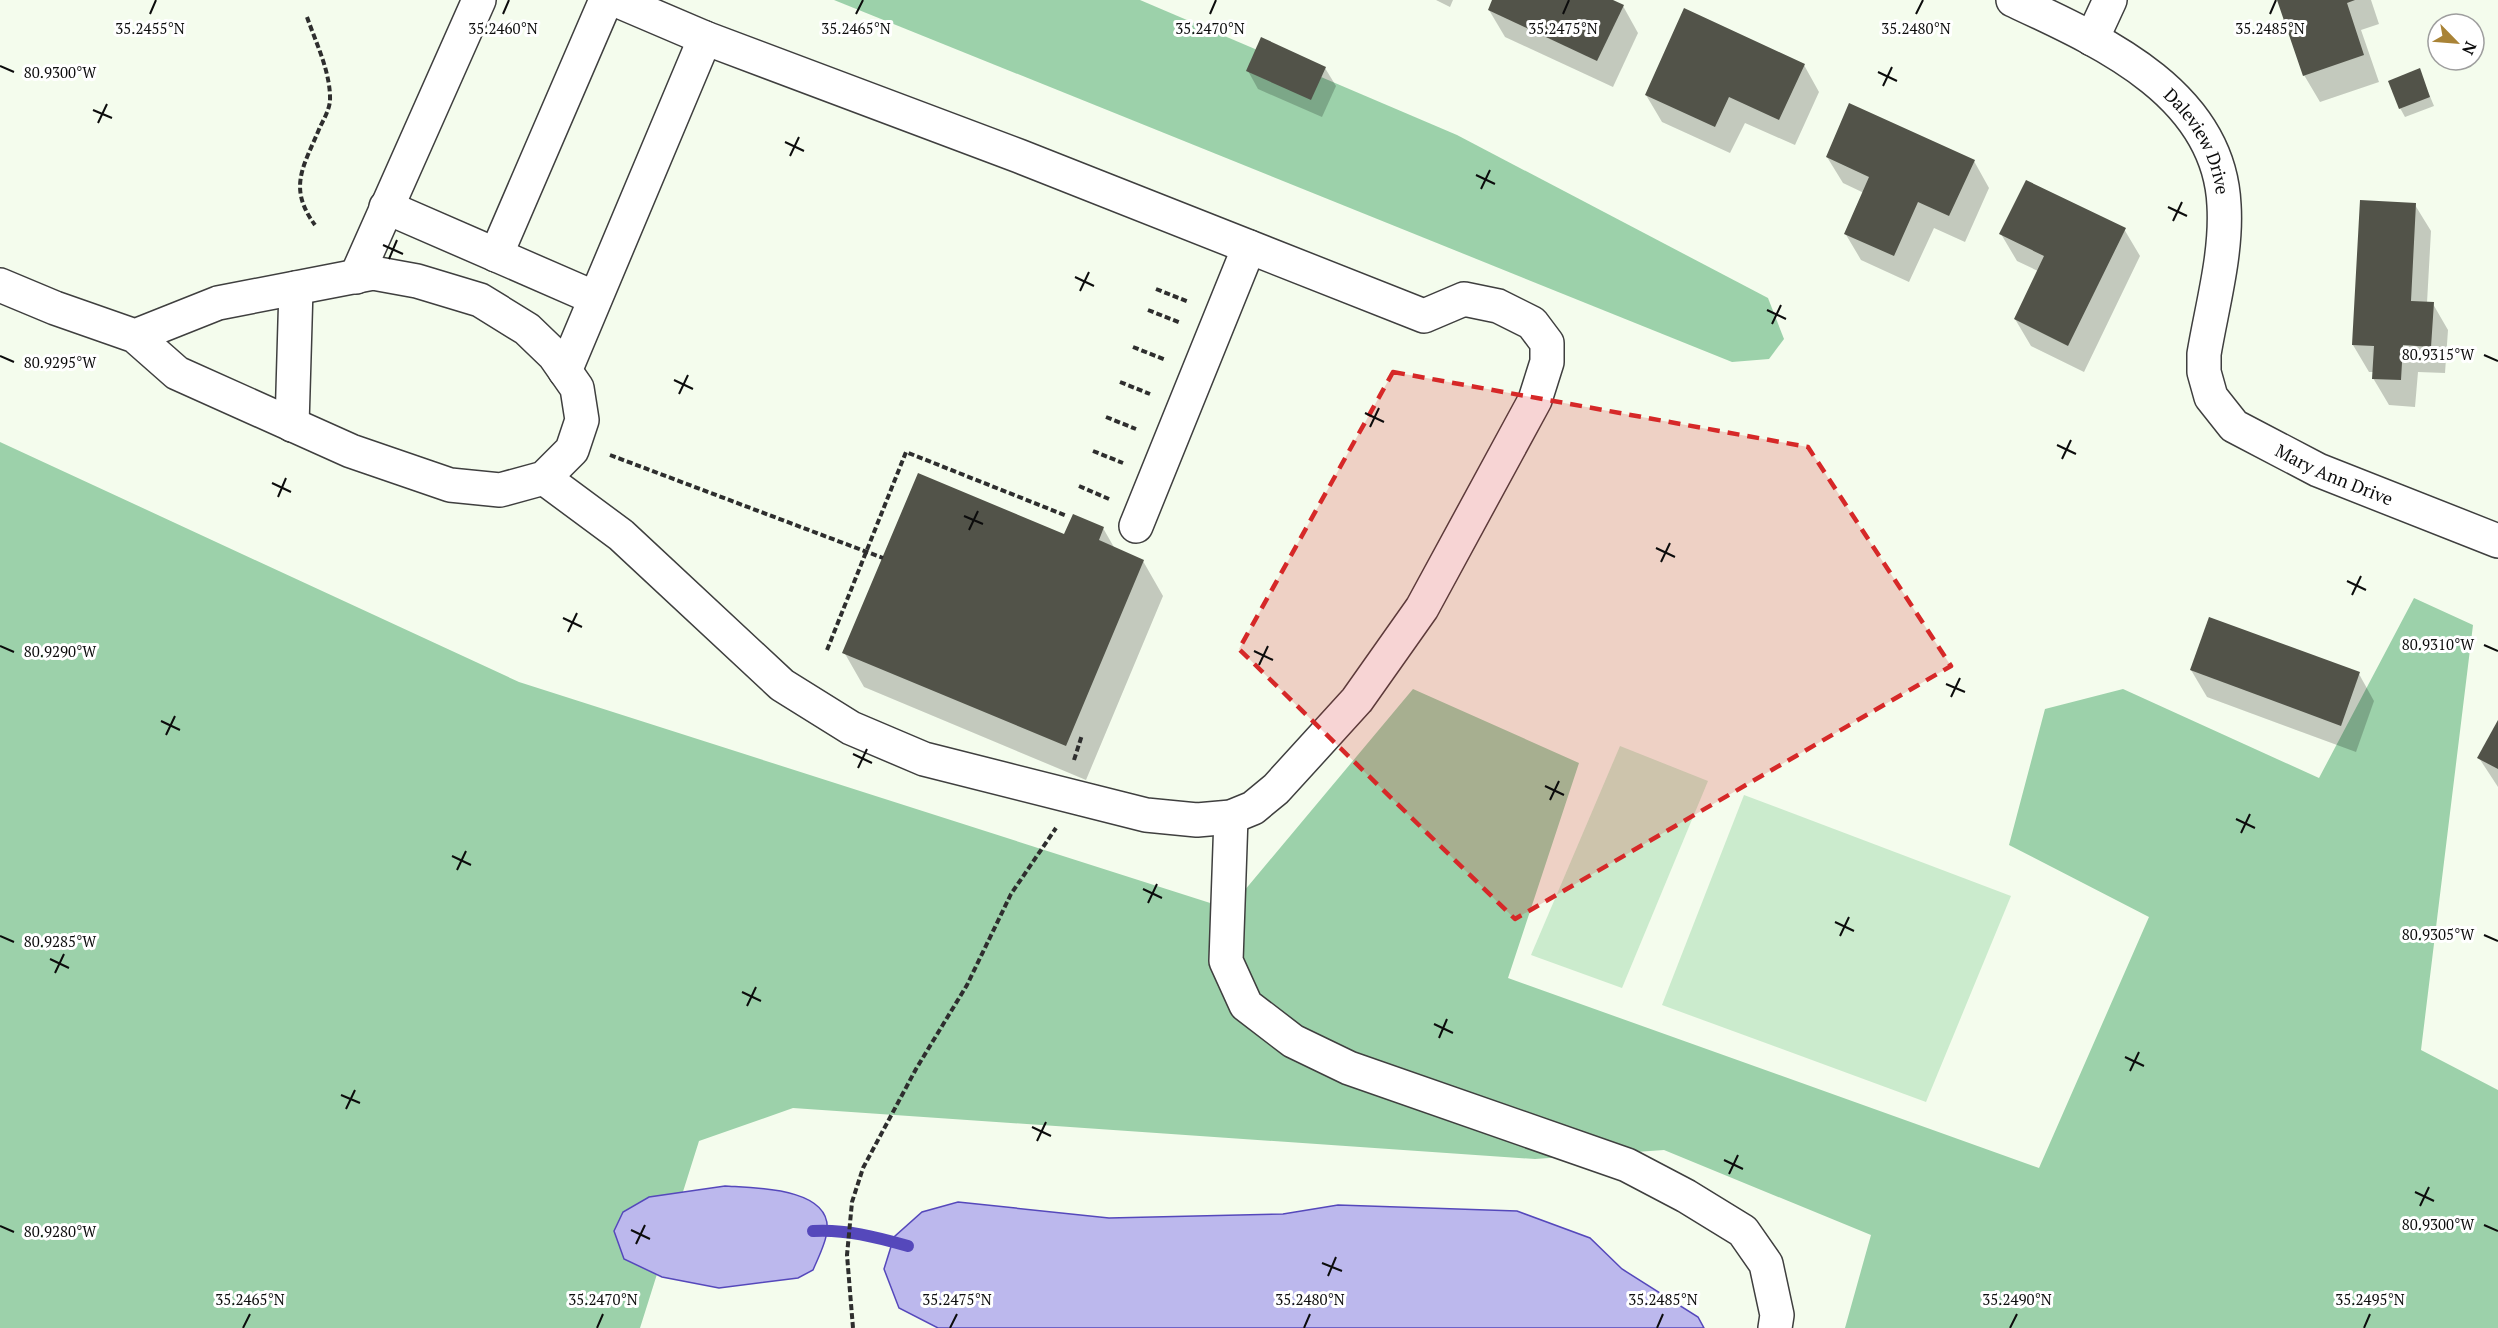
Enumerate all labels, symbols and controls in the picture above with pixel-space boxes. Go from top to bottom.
north arrow [2426,12,2486,72]
text: 35.2455°N [115,18,185,38]
text: 35.2460°N [468,18,538,38]
text: 35.2465°N [821,18,891,38]
text: 35.2470°N [1175,18,1245,38]
text: 35.2475°N [1528,18,1598,38]
text: 35.2480°N [1881,18,1951,38]
text: 35.2485°N [2235,18,2305,38]
text: N [2457,38,2482,58]
text: 80.9300°W [24,62,97,82]
street label: Daleview Drive [2159,82,2235,196]
text: 80.9315°W [2402,344,2475,364]
text: 80.9295°W [24,352,97,372]
street label: Mary Ann Drive [2271,438,2397,510]
text: 80.9310°W [2402,634,2475,654]
text: 80.9290°W [24,641,97,661]
text: 80.9305°W [2402,924,2475,944]
text: 80.9285°W [24,931,97,951]
text: 80.9300°W [2402,1214,2475,1234]
text: 80.9280°W [24,1221,97,1241]
text: 35.2465°N [215,1289,285,1309]
text: 35.2470°N [568,1289,638,1309]
text: 35.2475°N [922,1289,992,1309]
text: 35.2480°N [1275,1289,1345,1309]
text: 35.2485°N [1628,1289,1698,1309]
text: 35.2490°N [1982,1289,2052,1309]
text: 35.2495°N [2335,1289,2405,1309]

